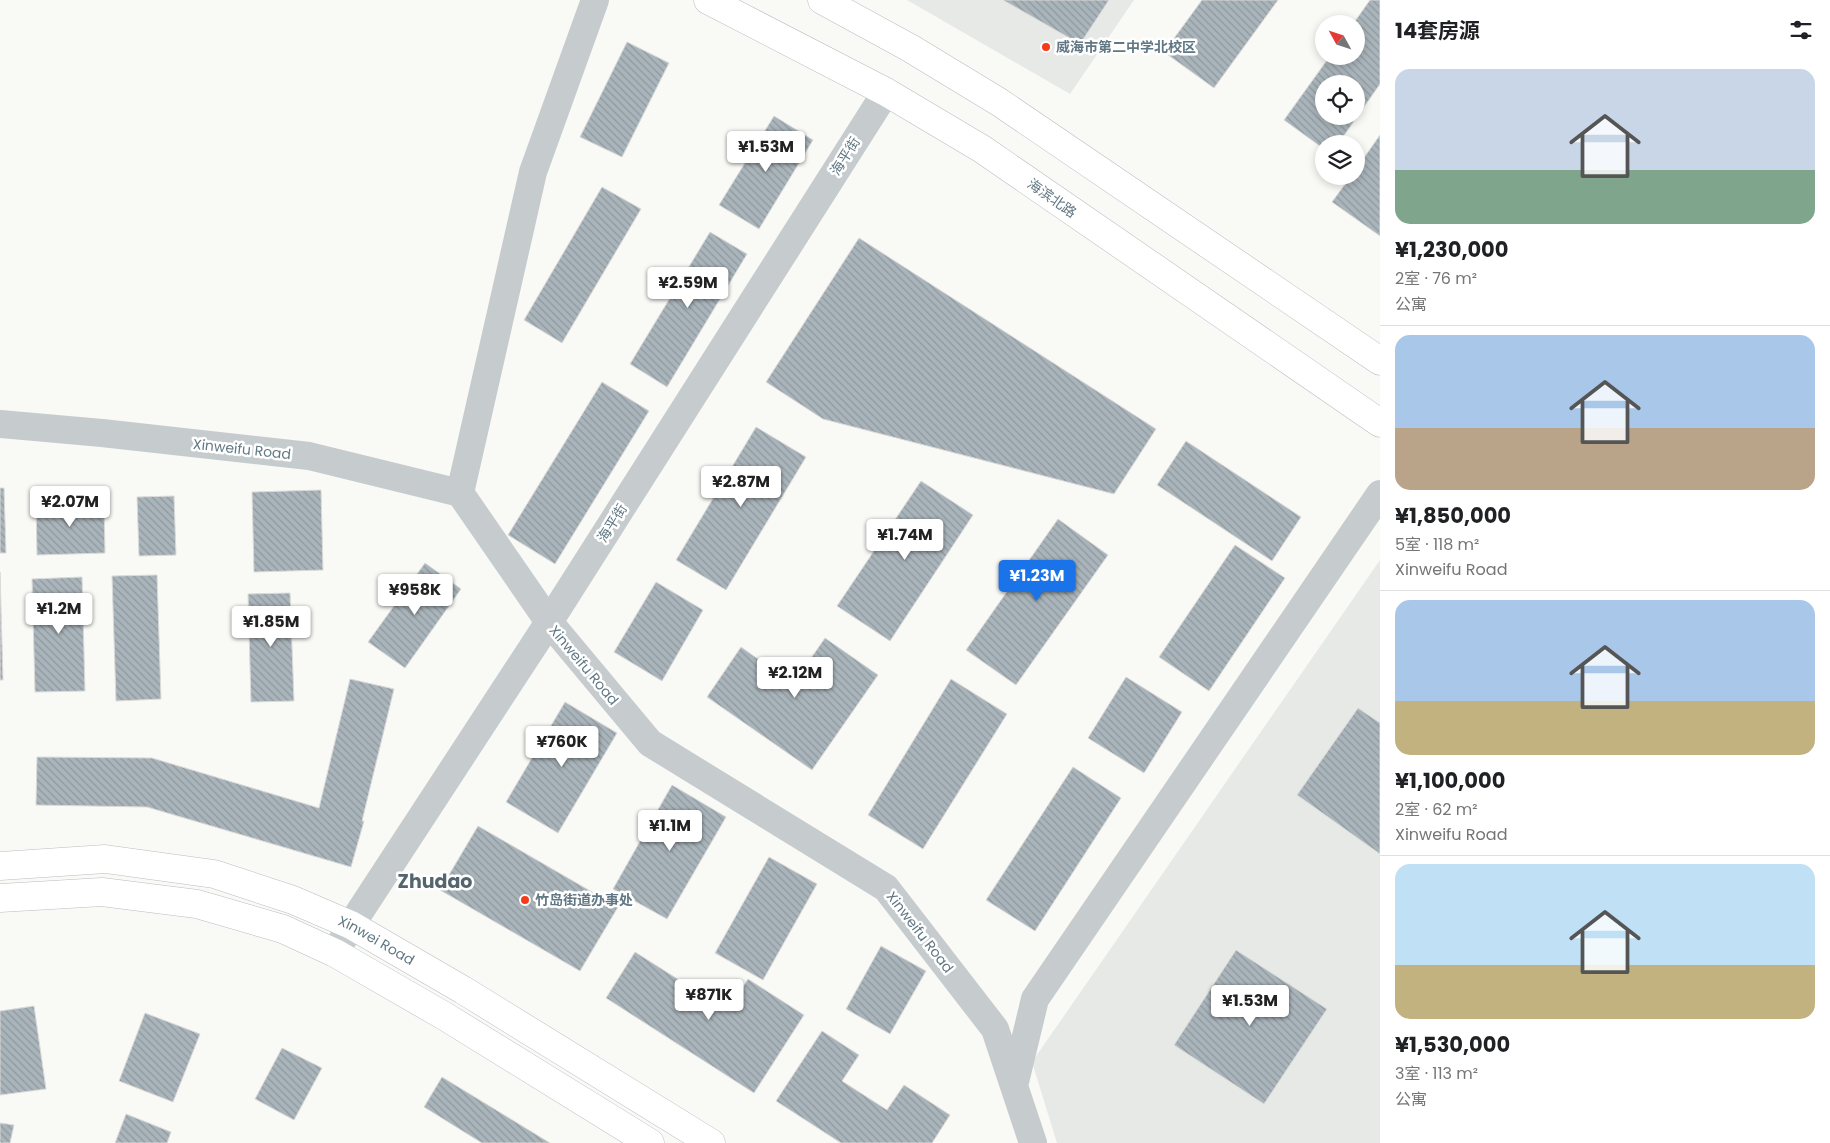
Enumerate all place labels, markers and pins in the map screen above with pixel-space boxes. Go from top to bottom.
place label: 威海市第二中学北校区 [1056,37,1196,57]
marker: 威海市第二中学北校区 [1040,41,1052,53]
pin: ¥1.53M [725,130,807,173]
pin: ¥2.59M [647,266,729,309]
pin: ¥2.87M [700,466,782,508]
pin: ¥2.07M [29,486,111,528]
pin: ¥1.74M [864,518,946,561]
pin: ¥1.23M [996,560,1078,602]
pin: ¥958K [380,574,450,616]
pin: ¥1.2M [24,592,94,635]
pin: ¥1.85M [230,606,312,648]
pin: ¥2.12M [754,656,836,699]
pin: ¥760K [527,726,597,768]
pin: ¥1.1M [635,810,705,852]
place label: 竹岛街道办事处 [535,890,633,910]
marker: 竹岛街道办事处 [519,894,531,906]
pin: ¥871K [674,978,744,1021]
pin: ¥1.53M [1209,984,1291,1027]

